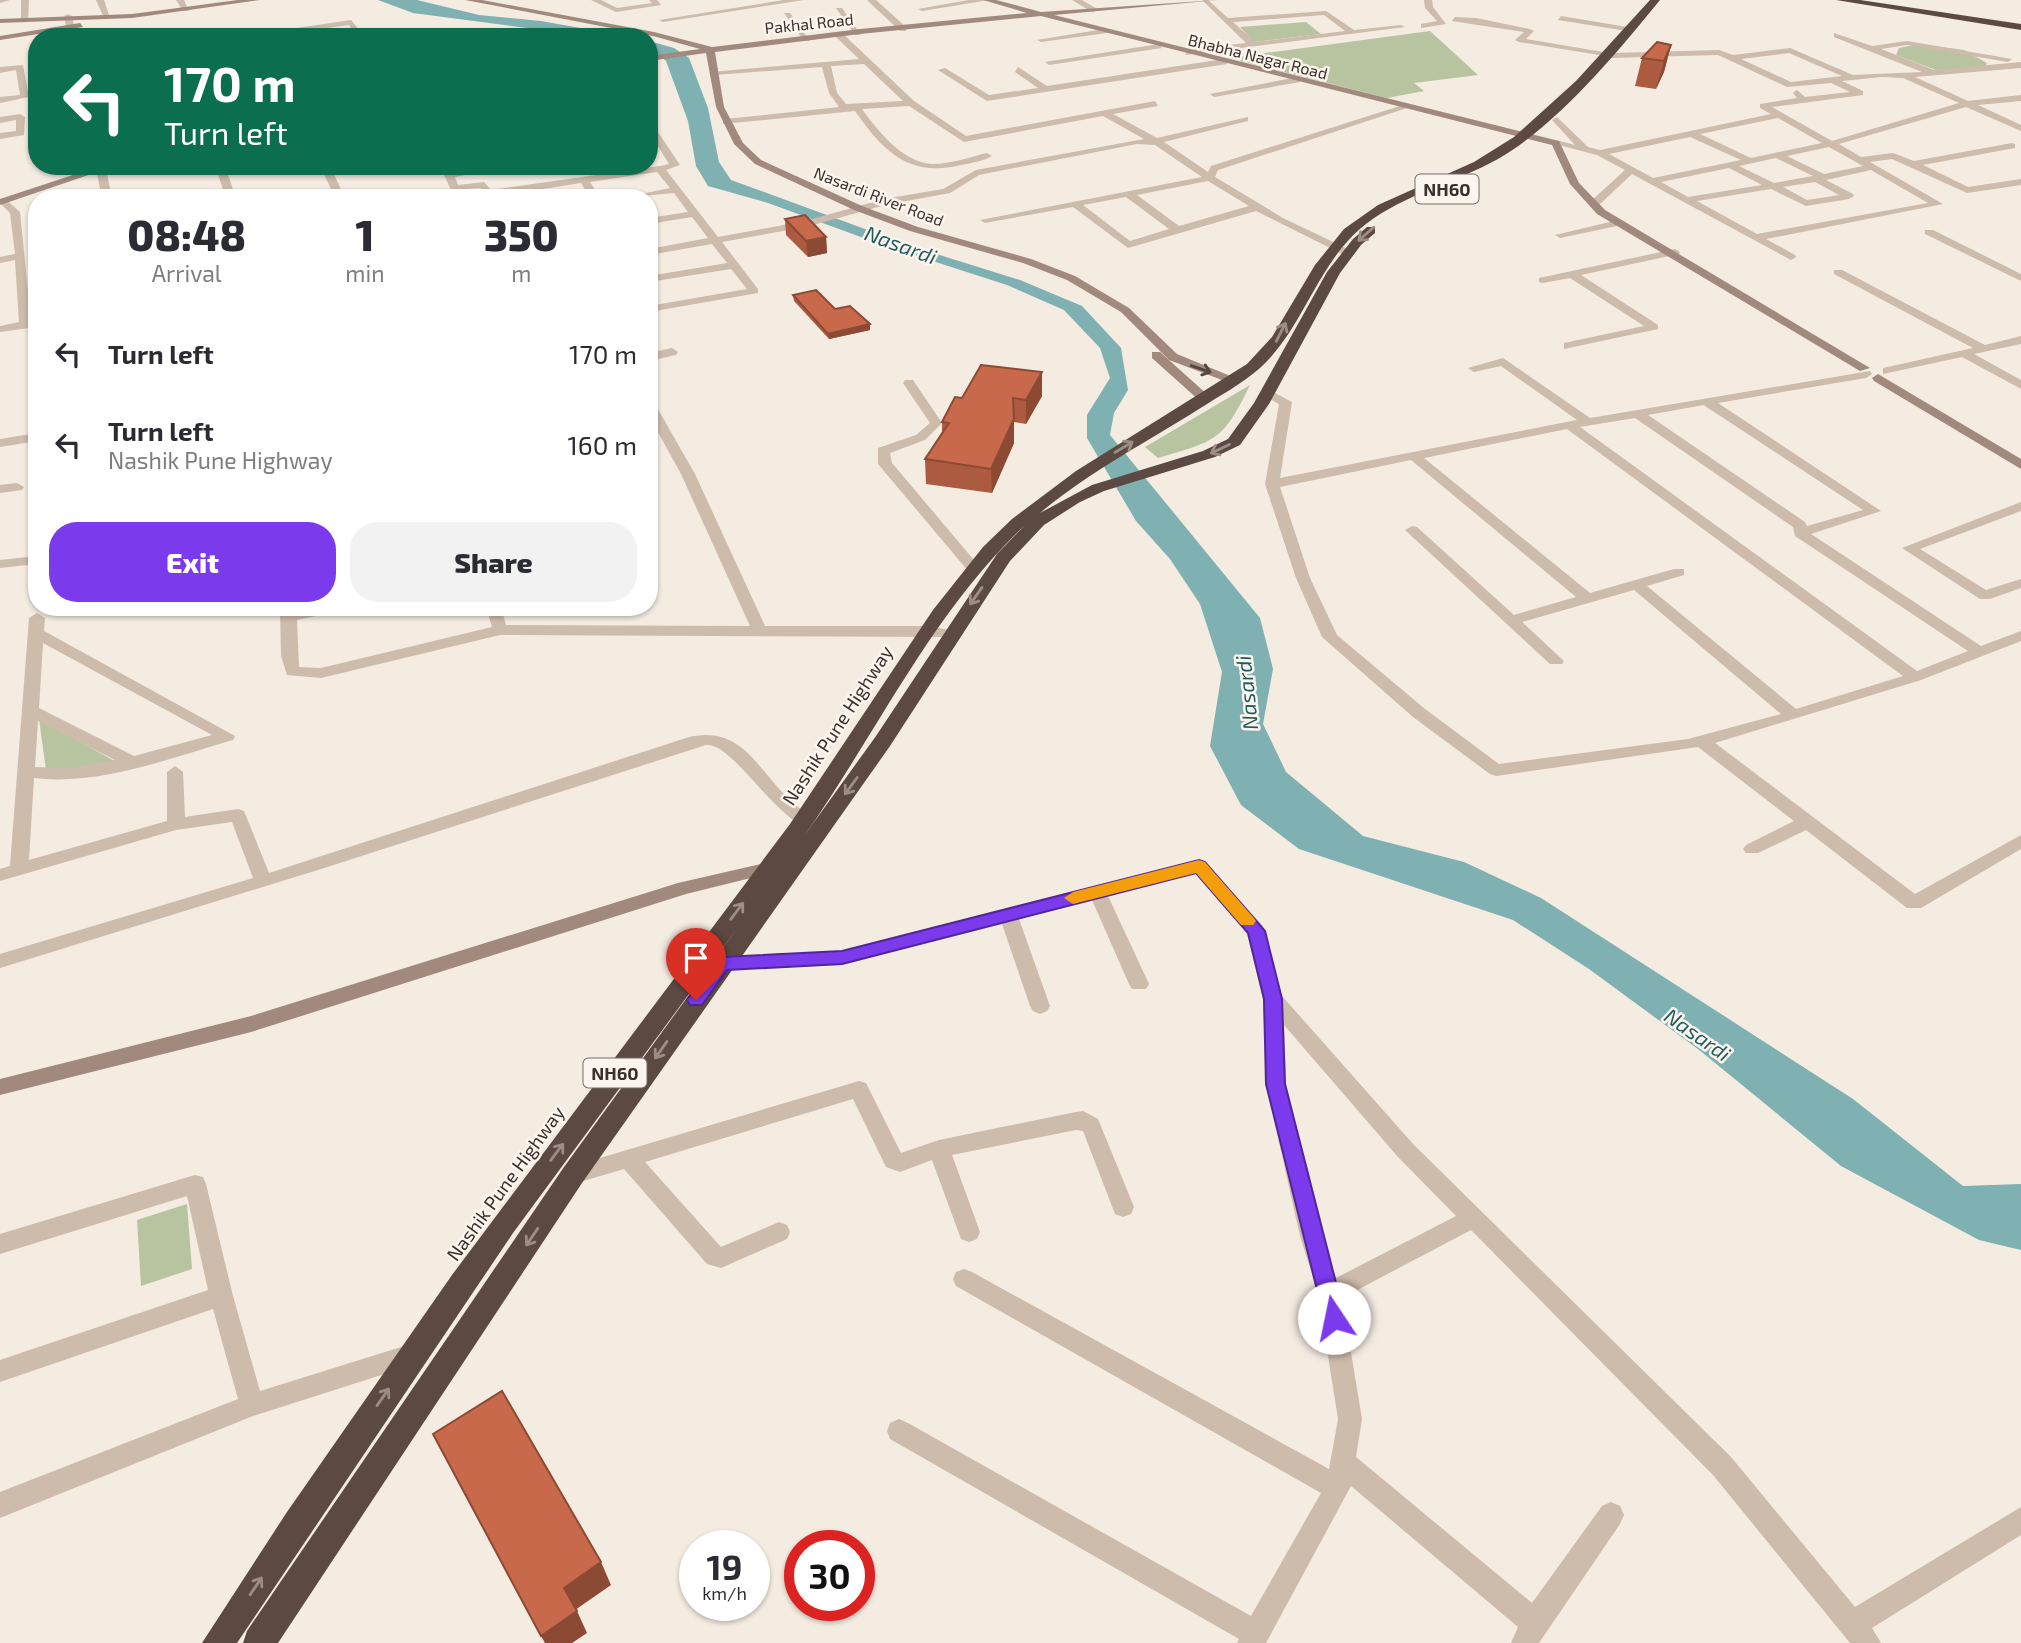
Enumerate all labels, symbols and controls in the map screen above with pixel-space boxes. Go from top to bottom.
street label: Pakhal Road [764,9,854,37]
street label: Bhabha Nagar Road [1186,29,1330,83]
text: 170 m [164,53,296,112]
icon: left [49,56,140,147]
text: Turn left [164,113,288,151]
street label: Nasardi River Road [812,163,946,229]
road number: NH60 [1416,174,1478,204]
text: 08:48 [127,209,246,259]
text: 1 [355,209,374,259]
text: 350 [484,209,559,259]
water label: Nasardi [862,219,940,269]
one-way arrow [1357,226,1375,242]
text: Arrival [152,259,222,287]
text: min [345,259,385,287]
text: m [511,259,531,287]
one-way arrow [1274,322,1288,343]
icon: left [49,335,87,373]
text: Turn left [108,338,214,369]
text: 170 m [569,338,637,369]
one-way arrow [1190,364,1212,376]
text: Turn left [108,415,214,446]
icon: left [49,426,87,464]
text: 160 m [568,429,637,460]
one-way arrow [1114,440,1134,454]
one-way arrow [1210,443,1231,456]
text: Nashik Pune Highway [108,446,333,474]
button: Exit [49,522,336,602]
button: Share [350,522,637,602]
one-way arrow [969,586,983,605]
street label: Nashik Pune Highway [777,641,897,809]
water label: Nasardi [1230,654,1262,732]
one-way arrow [844,776,858,795]
one-way arrow [730,902,745,921]
pin [666,928,726,1000]
icon: arrive [677,939,715,977]
water label: Nasardi [1660,1002,1736,1066]
one-way arrow [654,1040,668,1059]
road number: NH60 [584,1058,646,1088]
street label: Nashik Pune Highway [441,1101,569,1265]
one-way arrow [549,1143,564,1161]
one-way arrow [524,1227,539,1246]
position arrow [1297,1281,1371,1355]
one-way arrow [376,1388,390,1408]
speed limit sign: 30 [784,1530,875,1621]
text: 19 [707,1545,742,1587]
one-way arrow [249,1577,263,1596]
text: km/h [702,1582,747,1604]

